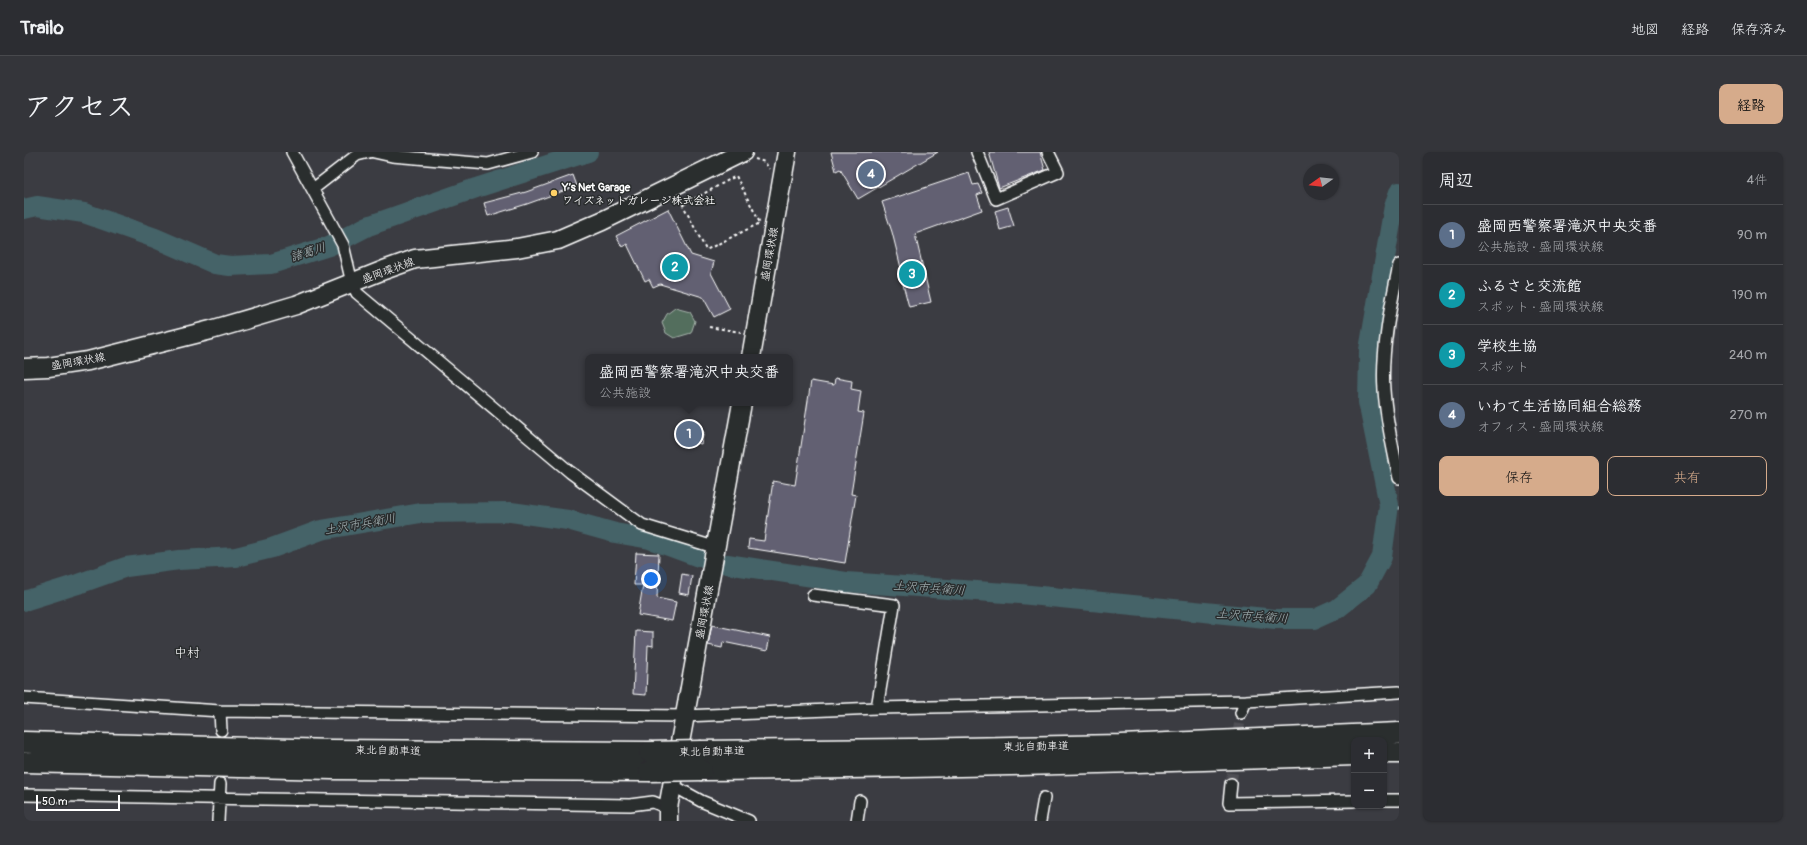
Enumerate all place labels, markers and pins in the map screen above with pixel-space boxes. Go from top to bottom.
pin: 4 [858,159,884,189]
place label: Y’s Net Garage ワイズネットガレージ株式会社 [561,181,716,207]
marker: Y’s Net Garage ワイズネットガレージ株式会社 [549,188,559,198]
pin: 2 [662,252,688,282]
pin: 3 [899,259,925,289]
pin: 1 [676,419,702,449]

